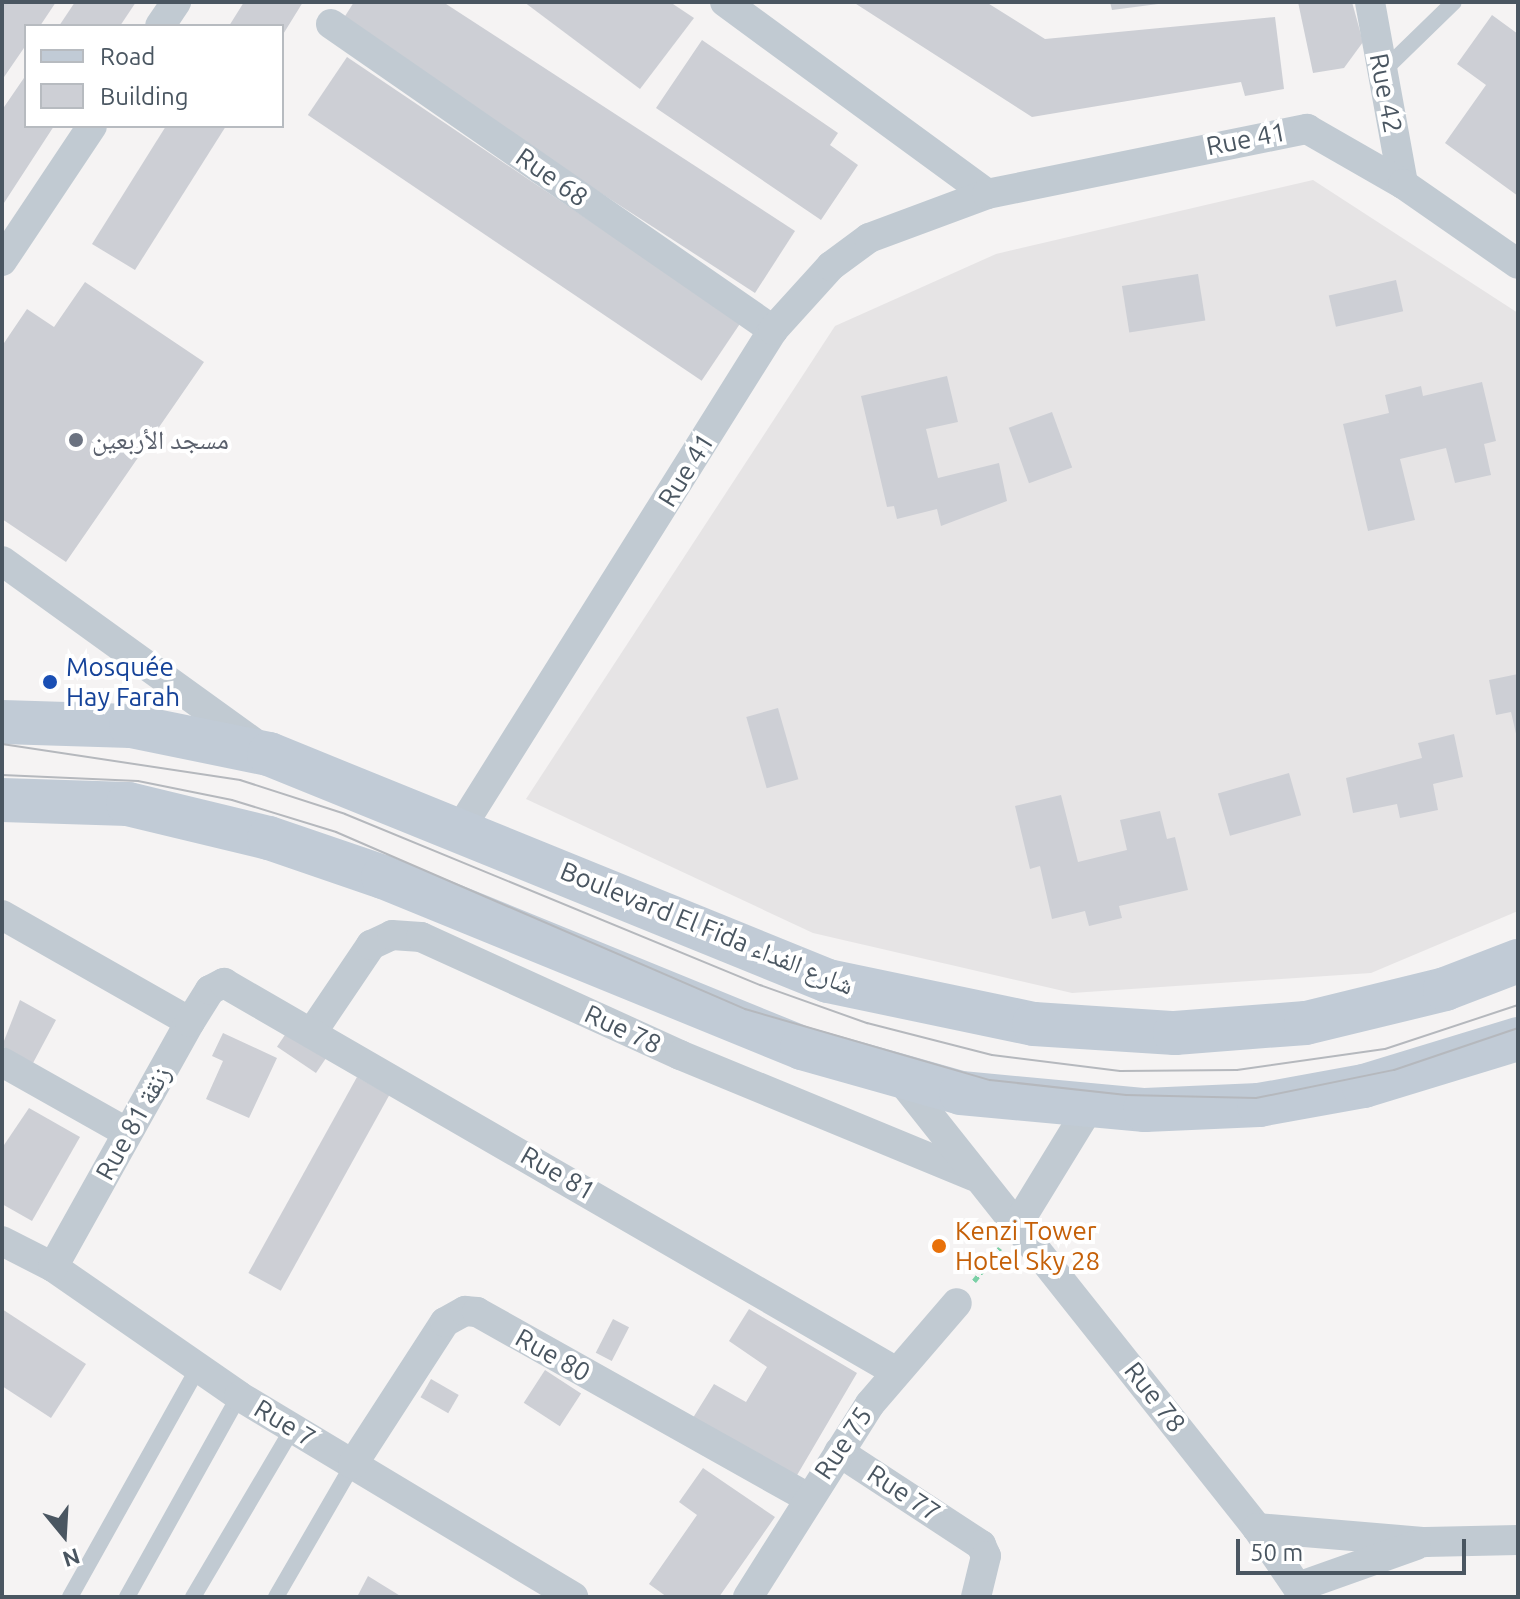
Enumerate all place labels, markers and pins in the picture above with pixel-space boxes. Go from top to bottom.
place label: مسجد الأربعين [92,424,229,456]
marker: مسجد الأربعين [67,431,85,449]
place label: Mosquée Hay Farah [66,651,180,712]
marker: Mosquée Hay Farah [41,673,59,691]
place label: Kenzi Tower Hotel Sky 28 [955,1215,1100,1276]
marker: Kenzi Tower Hotel Sky 28 [930,1237,948,1255]

